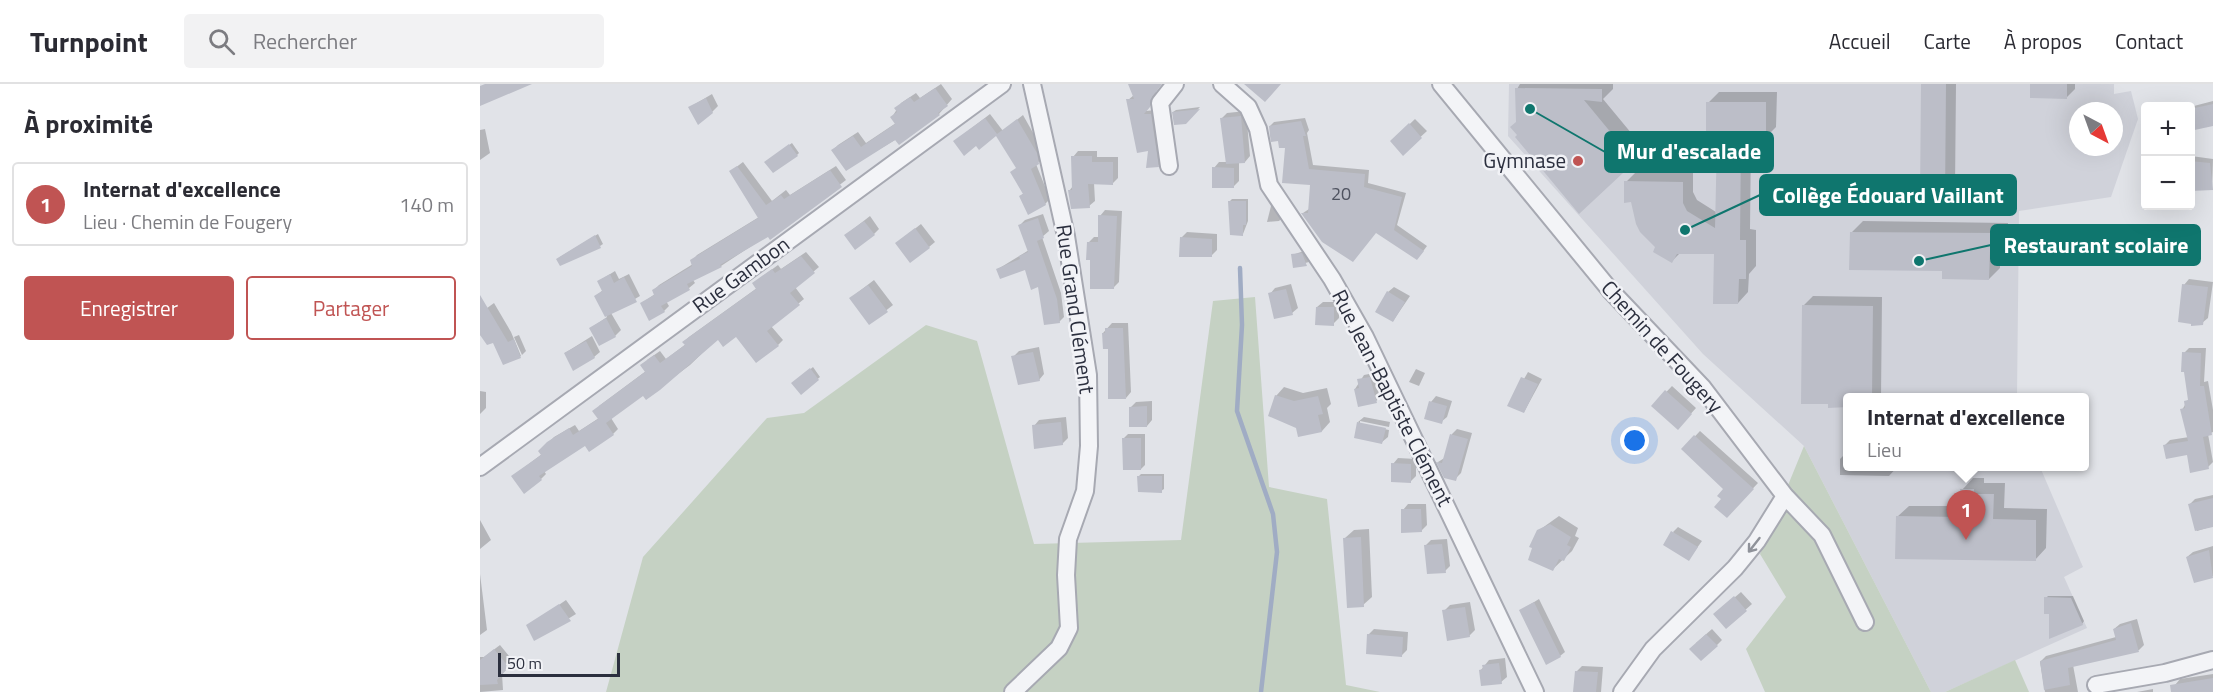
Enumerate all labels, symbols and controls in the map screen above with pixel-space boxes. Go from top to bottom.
search box [184,14,604,68]
text: Turnpoint [30,20,148,63]
text: Rechercher [253,24,357,58]
icon: search [205,25,238,58]
text: Accueil [1829,25,1891,57]
text: Carte [1924,25,1971,57]
text: À propos [2004,25,2082,57]
text: Contact [2115,25,2183,57]
north arrow [2069,102,2123,156]
map controls [2141,102,2195,210]
button: + [2141,102,2195,156]
text: À proximité [24,104,153,143]
callout: Mur d'escalade [1605,132,1773,172]
text: Mur d'escalade [1617,134,1761,168]
place label: Gymnase [1483,144,1566,176]
marker: Gymnase [1571,154,1585,168]
button: − [2141,156,2195,210]
text: Internat d'excellence [83,172,281,206]
callout: Collège Édouard Vaillant [1760,175,2016,215]
text: Collège Édouard Vaillant [1772,178,2004,212]
house number: 20 [1331,180,1351,207]
text: 1 [40,189,51,220]
text: 140 m [399,189,454,220]
text: Lieu · Chemin de Fougery [83,206,292,237]
street label: Rue Grand Clément [1048,222,1104,396]
callout: Restaurant scolaire [1991,225,2200,265]
street label: Rue Gambon [685,228,796,321]
text: Restaurant scolaire [2004,228,2189,262]
street label: Chemin de Fougery [1594,273,1731,420]
button: Enregistrer [24,276,234,340]
button: Partager [246,276,456,340]
street label: Rue Jean-Baptiste Clément [1324,284,1462,512]
popup [1843,393,2089,471]
text: Internat d'excellence [1867,400,2065,434]
your location [1620,426,1649,455]
text: Lieu [1867,434,1902,465]
pin: 1 [1946,490,1986,540]
one-way arrow [1747,537,1760,553]
scale bar [498,650,620,678]
text: 50 m [507,651,542,675]

